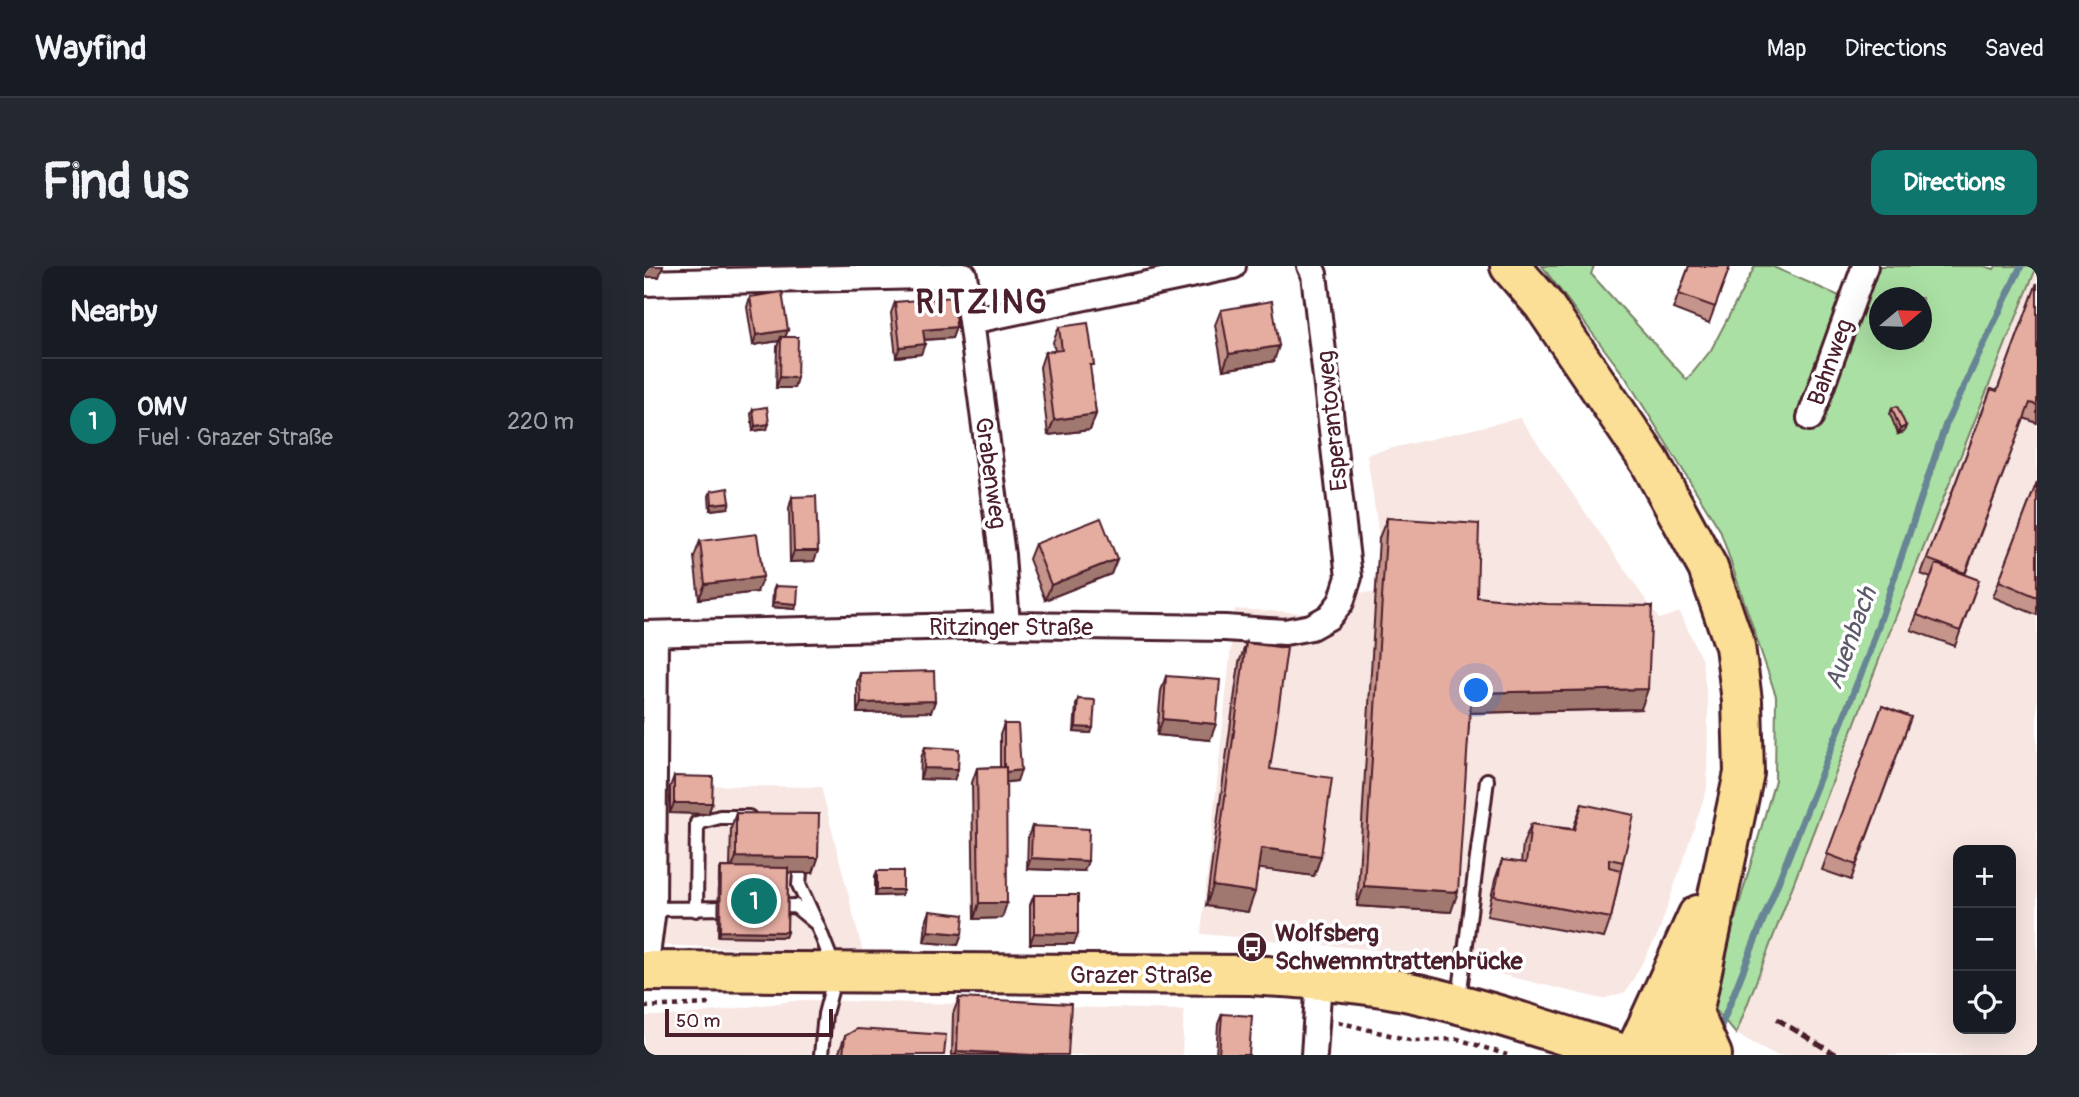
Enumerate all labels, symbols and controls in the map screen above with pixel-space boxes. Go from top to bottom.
text: Wayfind [35,28,147,69]
text: Map [1767,34,1807,63]
text: Directions [1845,34,1946,63]
text: Saved [1984,34,2044,63]
button: Directions [1871,150,2037,215]
text: Find us [42,152,189,213]
district label: RITZING [915,283,1049,323]
north arrow [1869,287,1932,350]
text: Nearby [70,293,157,330]
street label: Bahnweg [1802,315,1859,409]
street label: Esperantoweg [1311,349,1354,493]
text: OMV [137,391,188,423]
text: 1 [89,407,98,436]
text: 220 m [507,407,574,436]
street label: Grabenweg [968,415,1013,531]
text: Fuel · Grazer Straße [137,423,333,452]
water label: Auenbach [1818,581,1885,694]
street label: Ritzinger Straße [929,613,1093,642]
your location [1459,673,1493,707]
map controls [1953,845,2016,1034]
button: + [1953,845,2016,908]
pin: 1 [731,875,777,927]
button: − [1953,908,2016,971]
place label: Wolfsberg Schwemmtrattenbrücke [1275,919,1524,976]
bus stop icon: Wolfsberg Schwemmtrattenbrücke [1235,930,1269,964]
street label: Grazer Straße [1070,961,1212,990]
button: locate [1953,971,2016,1034]
scale bar [665,1006,833,1038]
text: 50 m [676,1009,720,1033]

